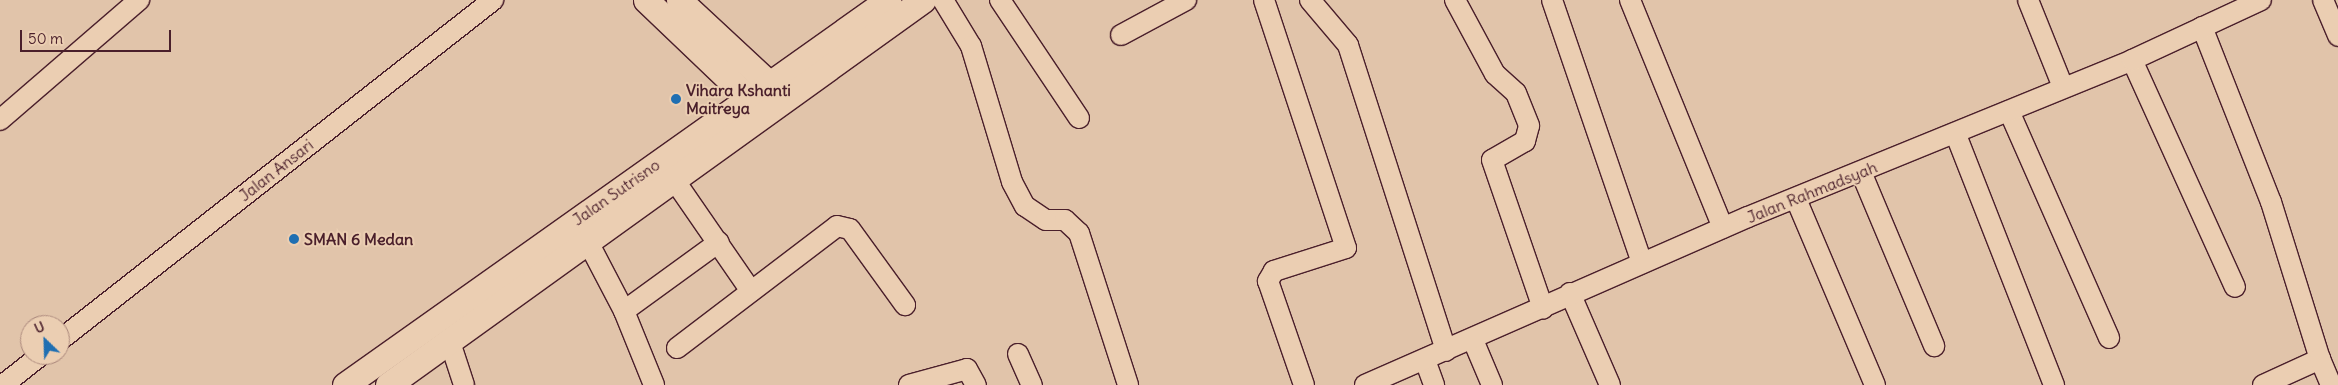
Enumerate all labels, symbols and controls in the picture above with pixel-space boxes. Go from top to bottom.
scale bar [22,20,174,52]
text: 50 m [28,29,63,48]
place label: Vihara Kshanti Maitreya [686,80,791,118]
marker: Vihara Kshanti Maitreya [670,93,682,105]
street label: Jalan Ansari [235,135,317,205]
street label: Jalan Sutrisno [569,155,663,229]
street label: Jalan Rahmadsyah [1744,157,1880,227]
place label: SMAN 6 Medan [304,229,413,249]
marker: SMAN 6 Medan [288,233,300,245]
north arrow [20,315,70,365]
text: U [31,317,47,337]

